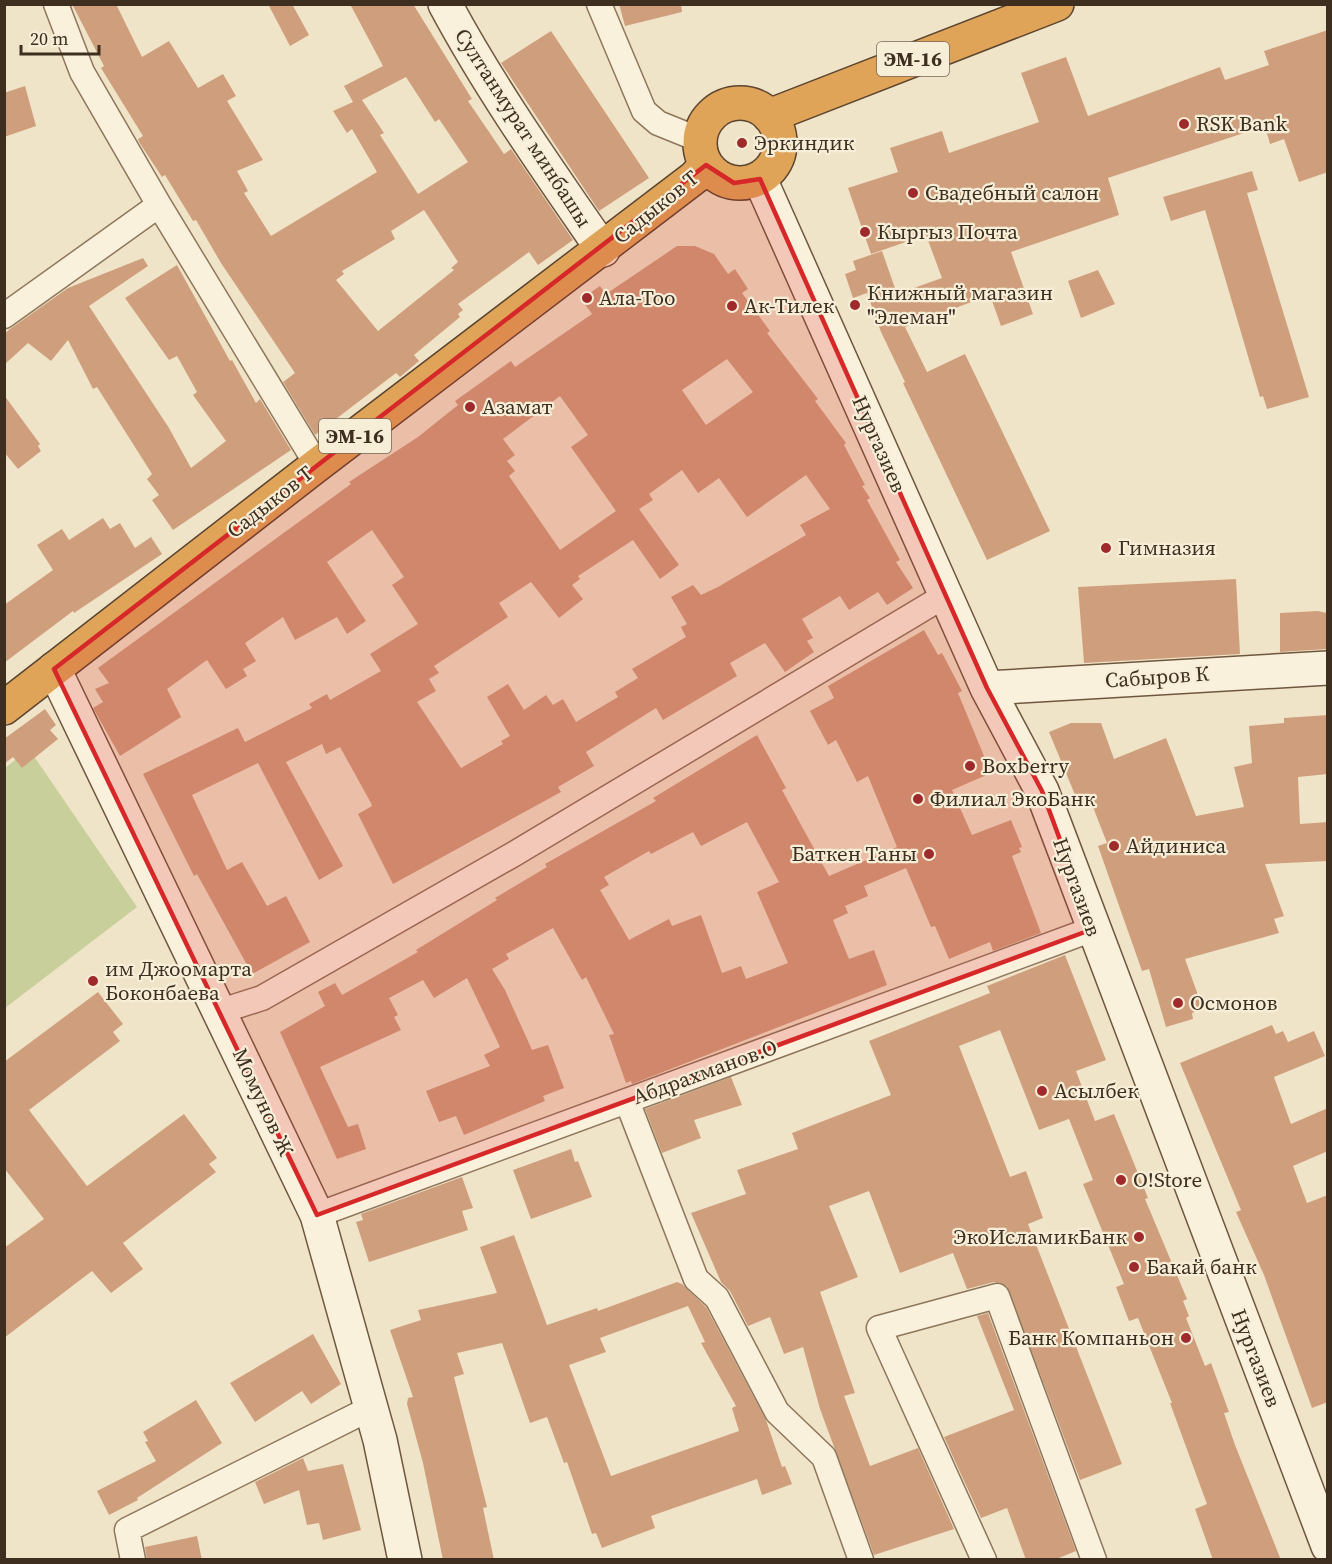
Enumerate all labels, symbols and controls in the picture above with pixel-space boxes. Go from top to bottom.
scale bar [21,18,99,56]
street label: Султанмурат минбашы [448,22,599,233]
text: 20 m [30,26,68,51]
road number: ЭМ-16 [877,42,949,76]
place label: RSK Bank [1196,109,1288,138]
marker: RSK Bank [1177,117,1191,131]
place label: Эркиндик [754,128,855,157]
marker: Эркиндик [735,136,749,150]
street label: Садыков Т [607,163,705,250]
place label: Cвадебный салон [925,178,1099,207]
marker: Cвадебный салон [906,186,920,200]
place label: Кыргыз Почта [877,217,1018,246]
marker: Кыргыз Почта [858,225,872,239]
place label: Книжный магазин "Элеман" [867,278,1053,331]
place label: Ала-Тоо [599,283,675,312]
marker: Ала-Тоо [580,291,594,305]
place label: Ак-Тилек [744,291,835,320]
marker: Книжный магазин "Элеман" [848,298,862,312]
marker: Ак-Тилек [725,299,739,313]
street label: Нургазиев [845,391,914,497]
place label: Азамат [482,392,553,421]
marker: Азамат [463,400,477,414]
road number: ЭМ-16 [319,419,391,453]
street label: Садыков Т [220,458,319,545]
place label: Гимназия [1118,533,1216,562]
marker: Гимназия [1099,541,1113,555]
street label: Сабыров К [1104,658,1210,695]
place label: Boxberry [982,751,1069,780]
marker: Boxberry [963,759,977,773]
place label: Филиал ЭкоБанк [930,784,1096,813]
marker: Филиал ЭкоБанк [911,792,925,806]
place label: Айдиниса [1126,831,1227,860]
street label: Нургазиев [1046,834,1109,940]
place label: Баткен Таны [792,839,917,868]
marker: Айдиниса [1107,839,1121,853]
marker: Баткен Таны [922,847,936,861]
place label: им Джоомарта Боконбаева [105,954,252,1007]
marker: им Джоомарта Боконбаева [86,974,100,988]
place label: Осмонов [1190,988,1278,1017]
marker: Осмонов [1171,996,1185,1010]
street label: Абдрахманов.О [629,1032,781,1111]
street label: Момунов Ж [226,1043,301,1161]
place label: Асылбек [1054,1076,1139,1105]
marker: Асылбек [1035,1084,1049,1098]
place label: O!Store [1133,1165,1202,1194]
marker: O!Store [1114,1173,1128,1187]
place label: ЭкоИсламикБанк [954,1222,1127,1251]
marker: ЭкоИсламикБанк [1132,1230,1146,1244]
place label: Бакай банк [1146,1252,1257,1281]
marker: Бакай банк [1127,1260,1141,1274]
street label: Нургазиев [1224,1305,1288,1411]
place label: Банк Компаньон [1008,1323,1174,1352]
marker: Банк Компаньон [1179,1331,1193,1345]

